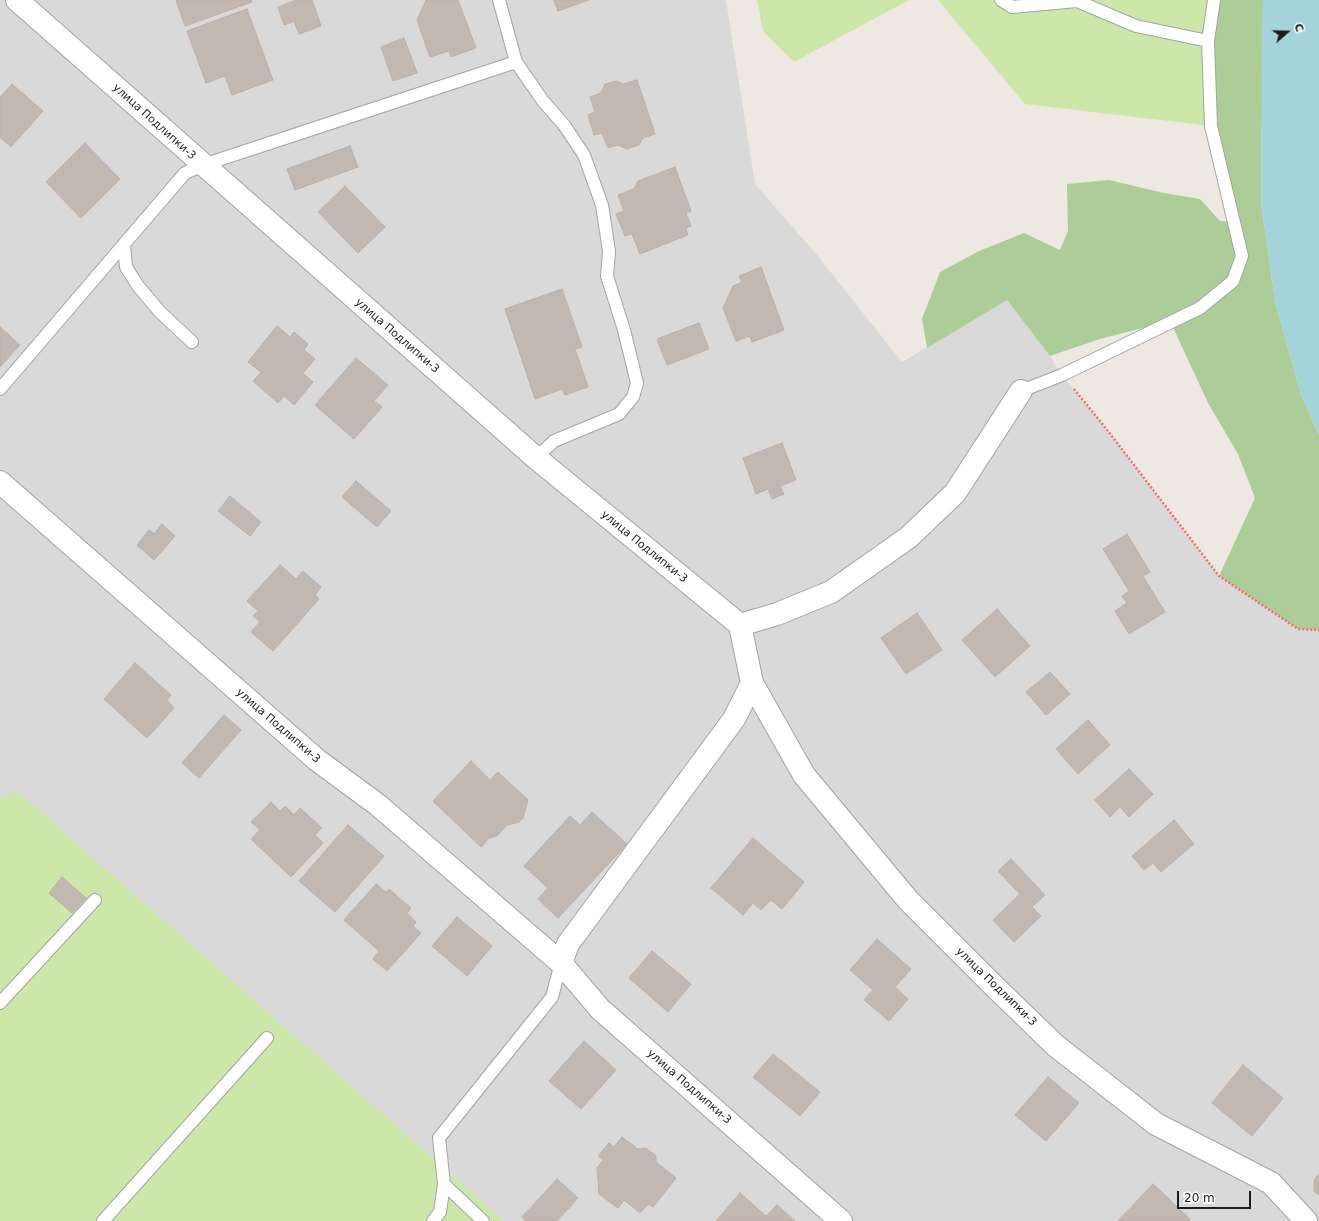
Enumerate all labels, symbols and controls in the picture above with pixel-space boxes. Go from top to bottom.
north arrow [1267,12,1307,52]
text: С [1291,22,1306,34]
street label: улица Подлипки-3 [110,81,198,163]
street label: улица Подлипки-3 [352,296,442,376]
street label: улица Подлипки-3 [598,508,690,586]
street label: улица Подлипки-3 [233,686,323,766]
street label: улица Подлипки-3 [953,945,1039,1029]
street label: улица Подлипки-3 [644,1047,734,1127]
scale bar [1179,1183,1253,1209]
text: 20 m [1184,1191,1215,1205]

